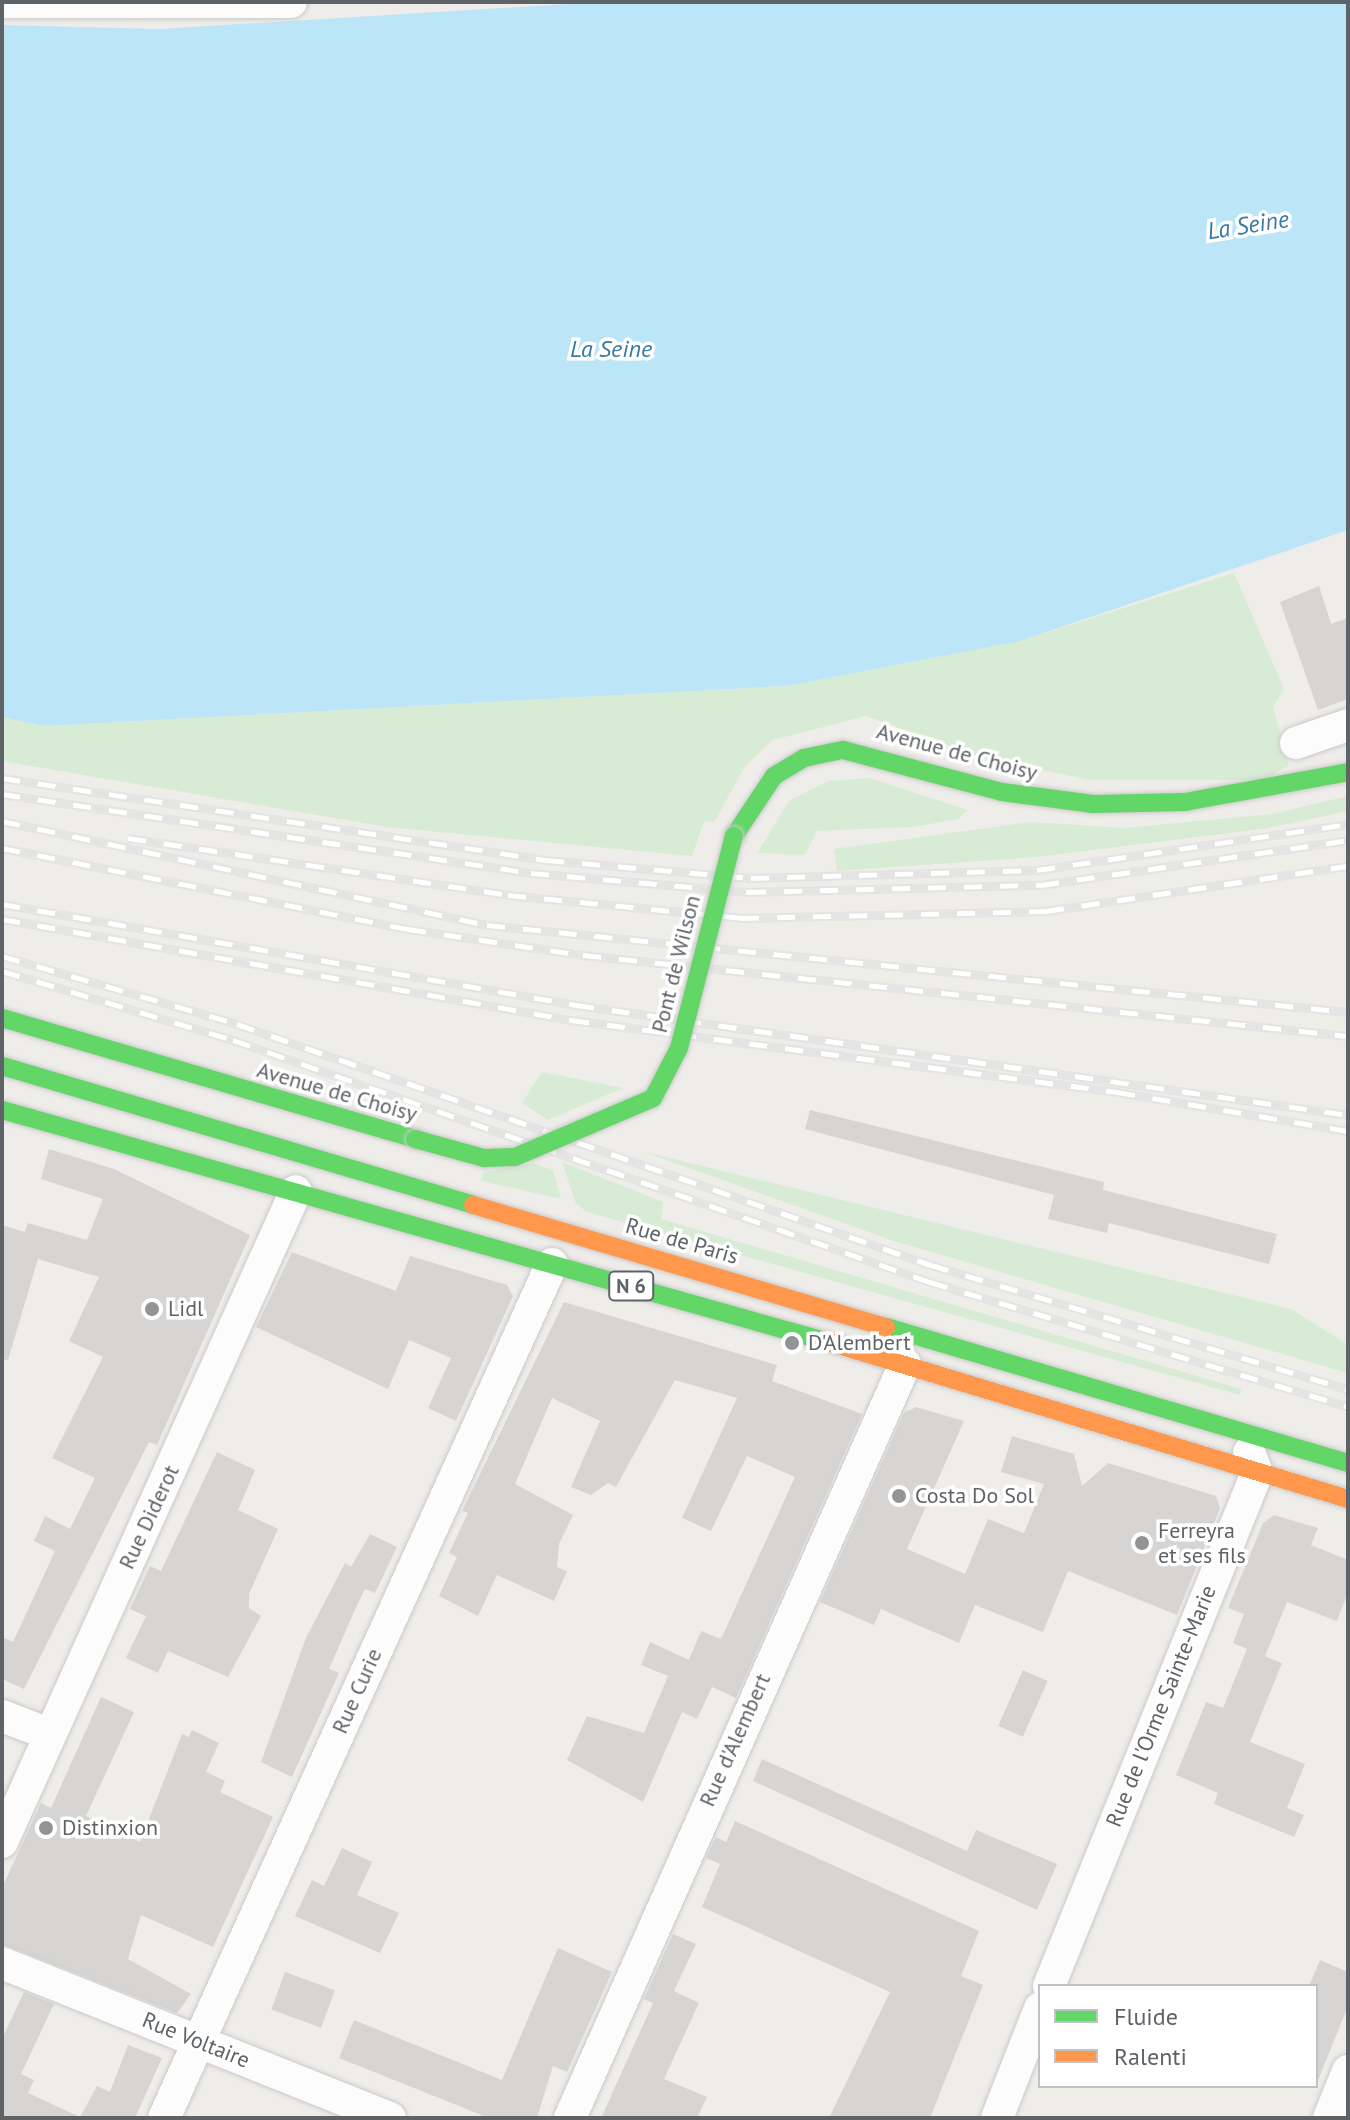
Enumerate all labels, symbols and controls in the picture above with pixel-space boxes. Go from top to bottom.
water label: La Seine [1205,204,1291,246]
water label: La Seine [570,335,652,363]
street label: Avenue de Choisy [874,718,1040,786]
street label: Pont de Wilson [646,892,706,1036]
street label: Avenue de Choisy [254,1057,420,1127]
street label: Rue de Paris [623,1212,741,1270]
road number: N 6 [607,1270,655,1302]
place label: Lidl [168,1296,204,1322]
marker: Lidl [143,1300,161,1318]
place label: D'Alembert [808,1330,911,1356]
marker: D'Alembert [783,1334,801,1352]
street label: Rue Diderot [113,1461,185,1573]
place label: Costa Do Sol [915,1483,1034,1509]
marker: Costa Do Sol [890,1487,908,1505]
place label: Ferreyra et ses fils [1158,1517,1246,1568]
marker: Ferreyra et ses fils [1133,1534,1151,1552]
street label: Rue de l'Orme Sainte-Marie [1100,1581,1222,1831]
street label: Rue Curie [327,1644,387,1738]
street label: Rue d'Alembert [694,1669,776,1811]
place label: Distinxion [62,1815,158,1841]
marker: Distinxion [37,1819,55,1837]
legend [1038,1984,1318,2088]
text: Fluide [1114,2001,1178,2032]
street label: Rue Voltaire [138,2006,254,2074]
text: Ralenti [1114,2041,1187,2072]

